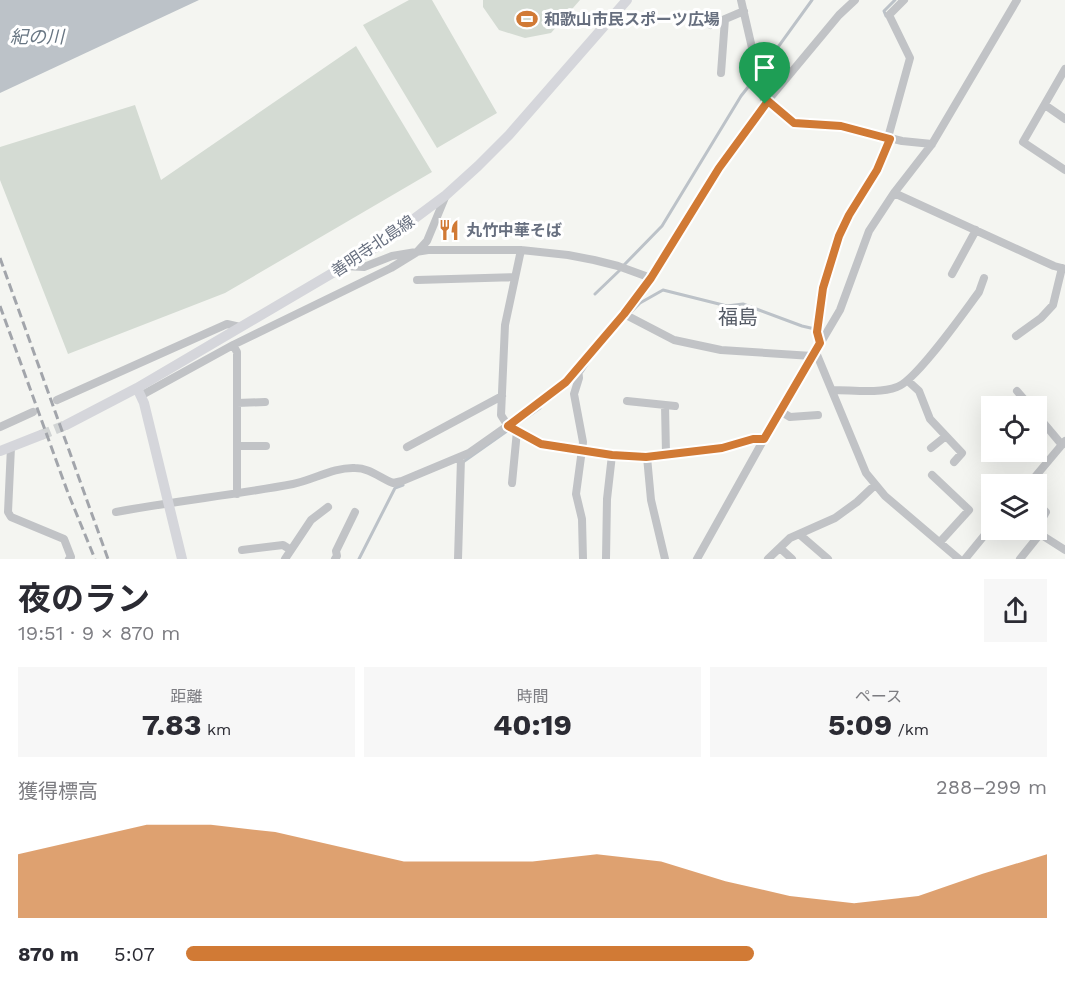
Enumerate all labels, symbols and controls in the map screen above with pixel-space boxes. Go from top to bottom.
sports icon: 和歌山市民スポーツ広場 [515,7,539,31]
place label: 和歌山市民スポーツ広場 [544,10,720,29]
water label: 紀の川 [10,26,66,47]
pin [739,42,790,104]
icon: arrive [748,51,781,84]
street label: 善明寺北島線 [328,211,418,281]
restaurant icon: 丸竹中華そば [437,218,461,242]
place label: 丸竹中華そば [466,221,562,240]
district label: 福島 [718,305,758,329]
map controls [981,396,1047,540]
button: locate [981,396,1047,462]
button: layers [981,474,1047,540]
text: 夜のラン [18,579,150,618]
button: share [984,579,1047,642]
text: 19:51 · 9 × 870 m [18,621,180,645]
text: 距離 [170,687,203,706]
text: 時間 [516,687,549,706]
text: ペース [855,687,902,706]
text: 7.83 [142,707,201,742]
text: 40:19 [493,707,572,742]
text: 5:09 [828,707,892,742]
text: km [201,720,231,739]
text: /km [892,720,929,739]
text: 288–299 m [936,775,1047,799]
text: 獲得標高 [18,779,98,803]
text: 870 m [18,942,79,966]
text: 5:07 [114,942,155,966]

